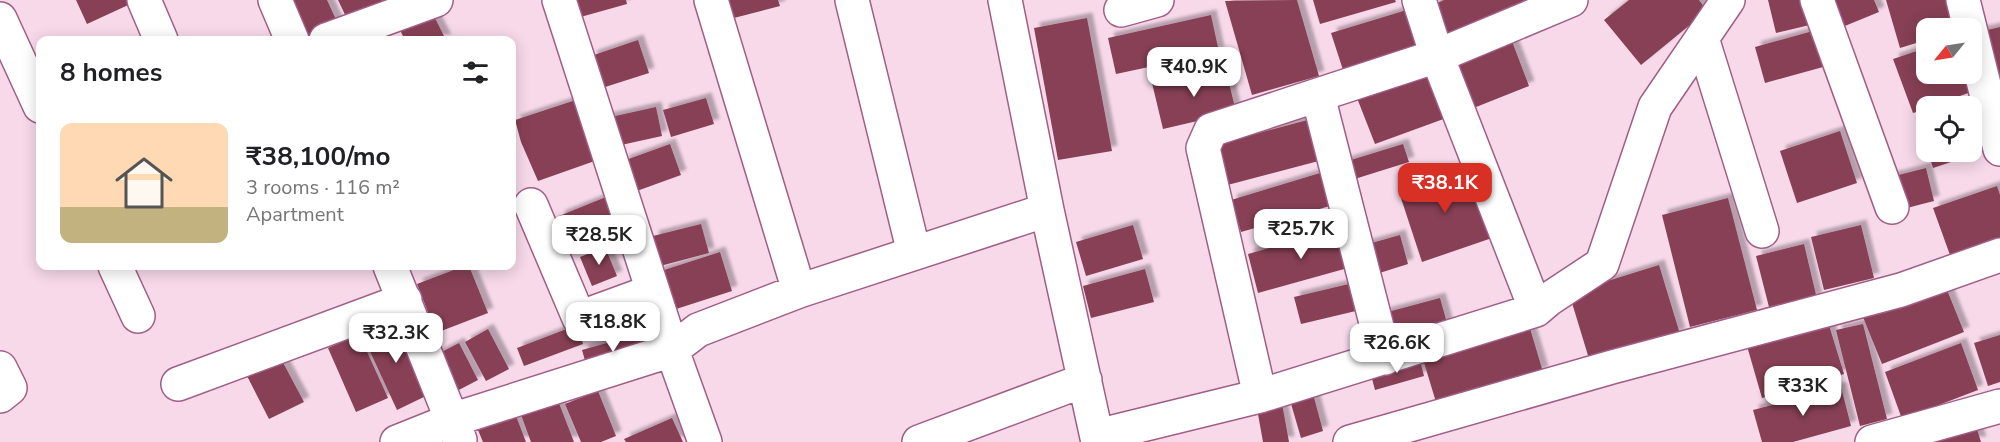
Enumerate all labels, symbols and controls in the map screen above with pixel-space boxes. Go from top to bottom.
north arrow [1916,18,1982,84]
map controls [1916,18,1982,162]
pin: ₹40.9K [1145,47,1243,98]
text: ₹40.9K [1161,53,1227,80]
text: 8 homes [60,55,162,90]
icon: filters [459,56,492,89]
button: locate [1916,96,1982,162]
text: ₹38,100/mo [246,139,390,174]
icon: home [108,147,180,219]
pin: ₹38.1K [1396,163,1494,214]
text: ₹38.1K [1412,169,1478,196]
text: 3 rooms · 116 m² [246,174,400,201]
text: Apartment [246,201,344,228]
pin: ₹25.7K [1252,209,1350,260]
pin: ₹28.5K [550,215,648,266]
text: ₹25.7K [1268,215,1334,242]
text: ₹28.5K [566,221,632,248]
pin: ₹18.8K [564,302,662,353]
text: ₹18.8K [580,308,646,335]
pin: ₹32.3K [347,313,445,364]
text: ₹32.3K [363,319,429,346]
pin: ₹26.6K [1348,323,1446,374]
text: ₹26.6K [1364,329,1430,356]
pin: ₹33K [1767,366,1839,417]
text: ₹33K [1778,372,1828,399]

